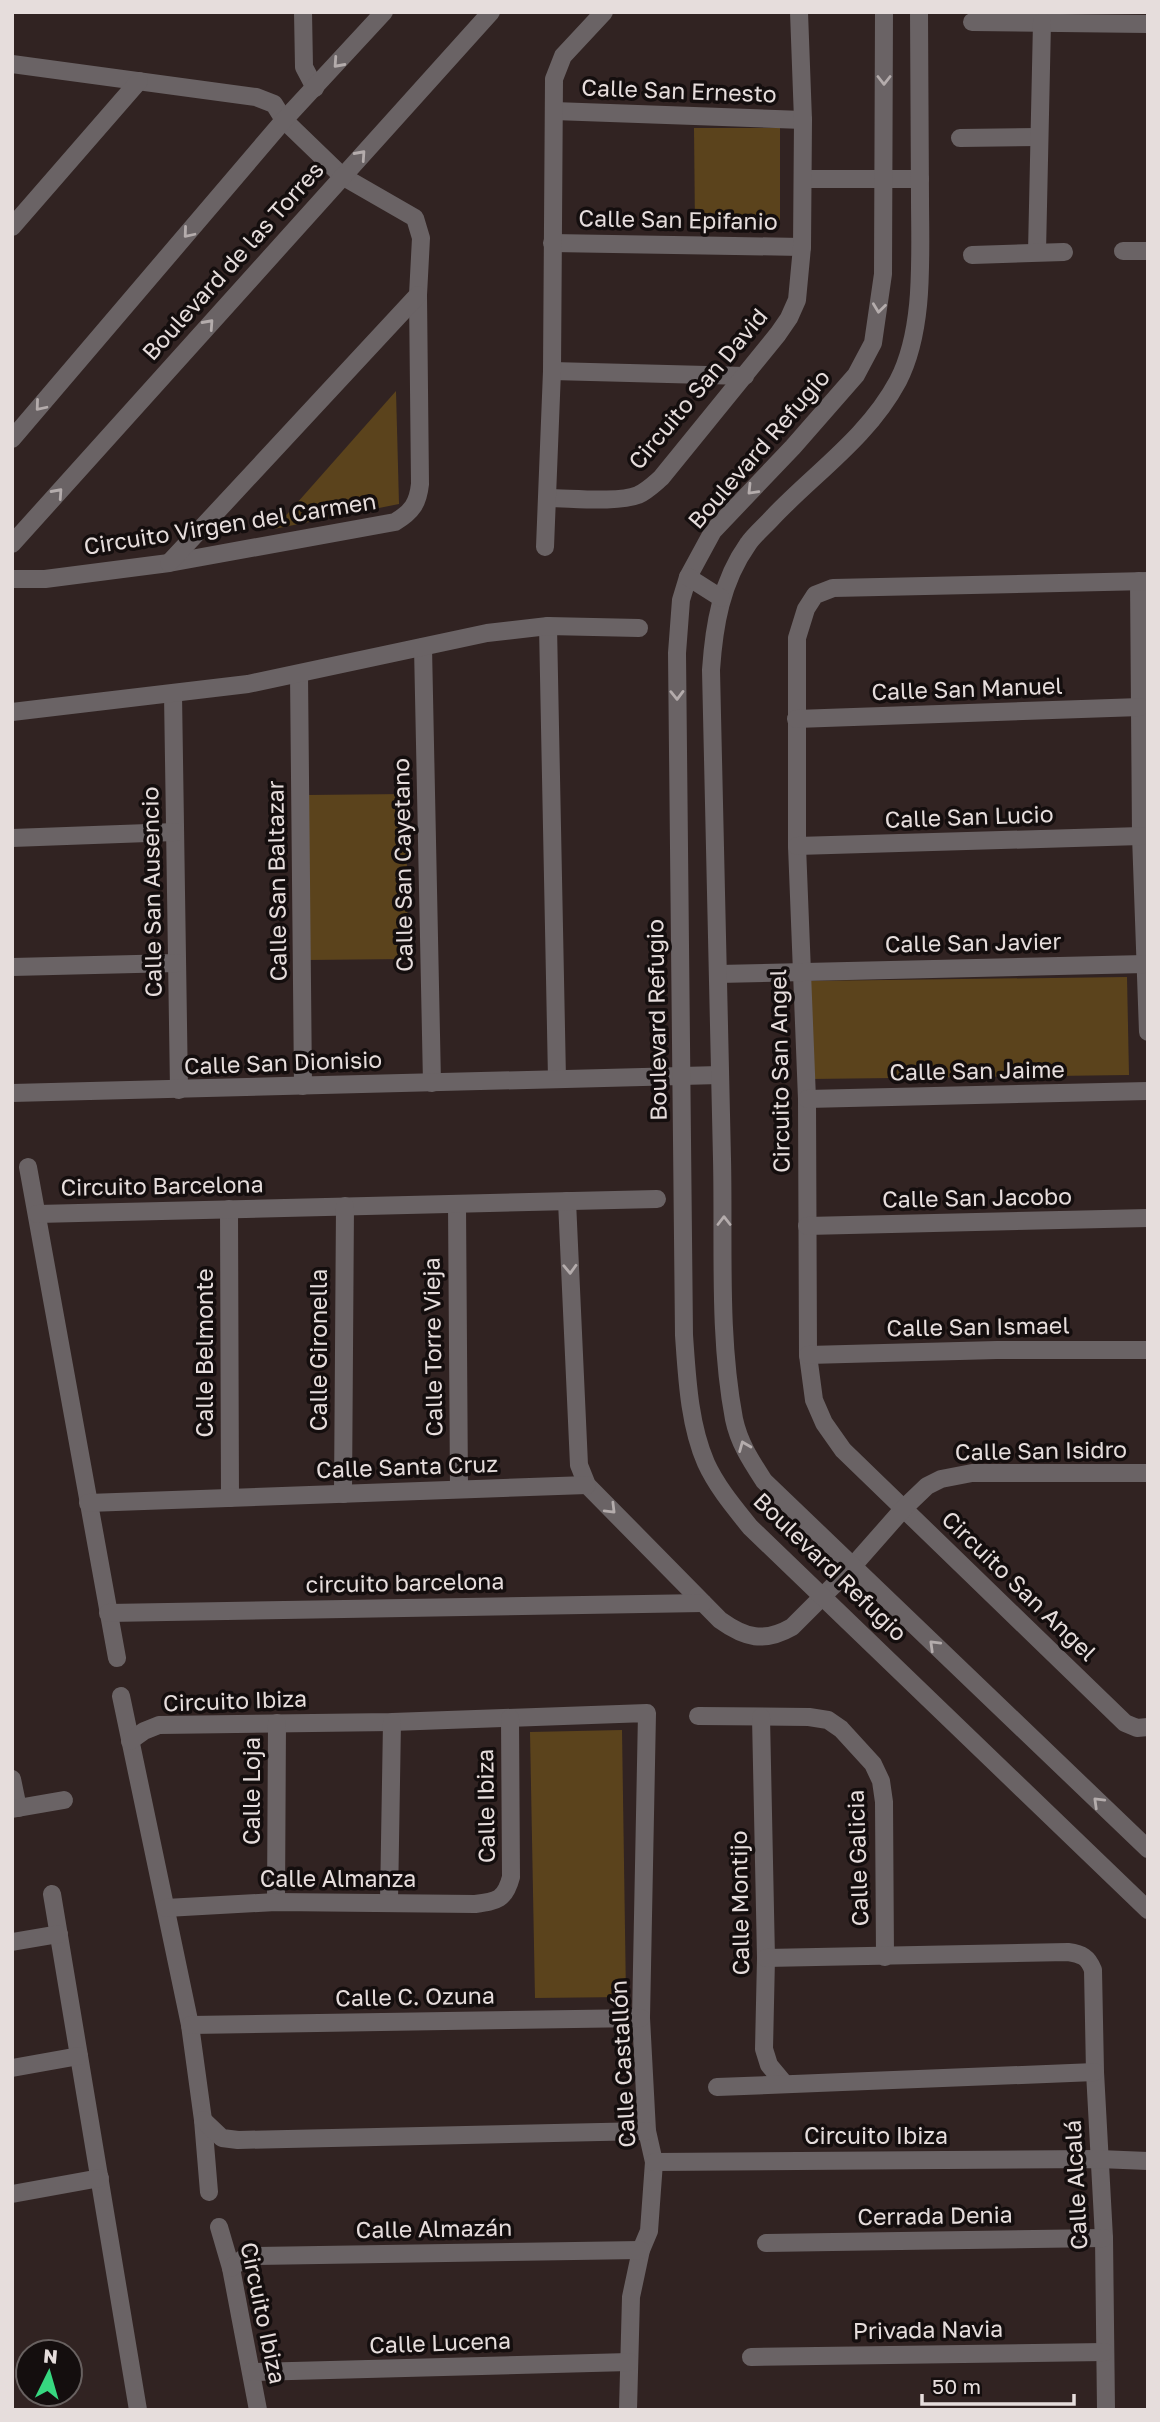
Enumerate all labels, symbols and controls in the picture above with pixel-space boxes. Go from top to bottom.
one-way arrow [334,55,346,68]
street label: Calle San Ernesto [581,73,777,107]
one-way arrow [876,76,892,86]
one-way arrow [353,150,366,163]
street label: Boulevard de las Torres [136,155,329,365]
street label: Calle San Epifanio [578,203,778,235]
one-way arrow [183,226,196,238]
street label: Circuito San David [622,302,773,474]
one-way arrow [872,302,887,314]
one-way arrow [201,319,214,332]
street label: Boulevard Refugio [681,363,835,534]
one-way arrow [36,398,48,411]
one-way arrow [747,482,760,495]
street label: Circuito Virgen del Carmen [82,486,378,560]
one-way arrow [50,489,62,502]
street label: Calle San Manuel [871,671,1063,705]
one-way arrow [670,689,685,700]
street label: Calle San Cayetano [386,758,418,972]
street label: Calle San Baltazar [260,780,292,982]
street label: Calle San Ausencio [135,786,167,998]
street label: Calle San Lucio [884,799,1054,833]
street label: Boulevard Refugio [640,919,672,1121]
street label: Calle San Javier [885,926,1061,958]
street label: Circuito San Angel [763,969,795,1173]
street label: Calle San Dionisio [183,1045,383,1079]
street label: Calle San Jaime [889,1054,1065,1086]
street label: Circuito Barcelona [60,1169,264,1201]
street label: Calle San Jacobo [882,1181,1072,1213]
one-way arrow [716,1215,732,1226]
street label: Calle Torre Vieja [416,1257,448,1437]
one-way arrow [562,1264,577,1275]
street label: Calle Belmonte [190,1269,218,1437]
street label: Calle Gironella [304,1269,332,1431]
street label: Calle San Ismael [886,1310,1070,1342]
street label: Calle San Isidro [955,1435,1127,1465]
one-way arrow [738,1441,752,1453]
street label: Calle Santa Cruz [316,1449,498,1483]
street label: Boulevard Refugio [748,1486,913,1646]
one-way arrow [603,1501,616,1514]
street label: Circuito San Angel [937,1504,1103,1666]
street label: circuito barcelona [305,1566,505,1598]
one-way arrow [929,1641,942,1653]
street label: Circuito Ibiza [162,1683,307,1717]
street label: Calle Loja [237,1737,265,1845]
street label: Calle Ibiza [470,1749,500,1863]
street label: Calle Galicia [841,1789,873,1927]
one-way arrow [1094,1798,1107,1811]
street label: Calle Montijo [724,1830,754,1976]
street label: Calle Almanza [260,1864,416,1892]
street label: Calle Castallón [604,1980,640,2149]
street label: Calle C. Ozuna [335,1981,495,2011]
street label: Calle Alcalá [1058,2119,1092,2251]
street label: Circuito Ibiza [804,2121,948,2149]
street label: Cerrada Denia [857,2200,1013,2230]
street label: Calle Almazán [355,2213,513,2243]
street label: Circuito Ibiza [235,2239,293,2386]
street label: Privada Navia [853,2314,1003,2344]
street label: Calle Lucena [369,2326,511,2358]
north arrow [14,2338,84,2408]
text: N [42,2343,59,2368]
scale bar [922,2362,1074,2406]
text: 50 m [932,2373,981,2399]

